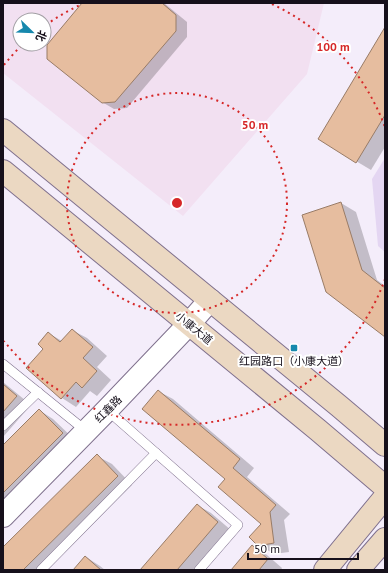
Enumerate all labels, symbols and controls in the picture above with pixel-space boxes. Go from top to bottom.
north arrow [12,12,52,52]
text: 北 [33,28,50,44]
text: 100 m [316,39,350,54]
text: 50 m [242,117,268,132]
centre of rings [170,196,184,210]
street label: 小康大道 [172,309,216,347]
marker: 红园路口（小康大道） [289,343,299,353]
place label: 红园路口（小康大道） [239,354,349,368]
street label: 红鑫路 [91,392,125,426]
scale bar [248,535,358,561]
text: 50 m [254,541,280,556]

